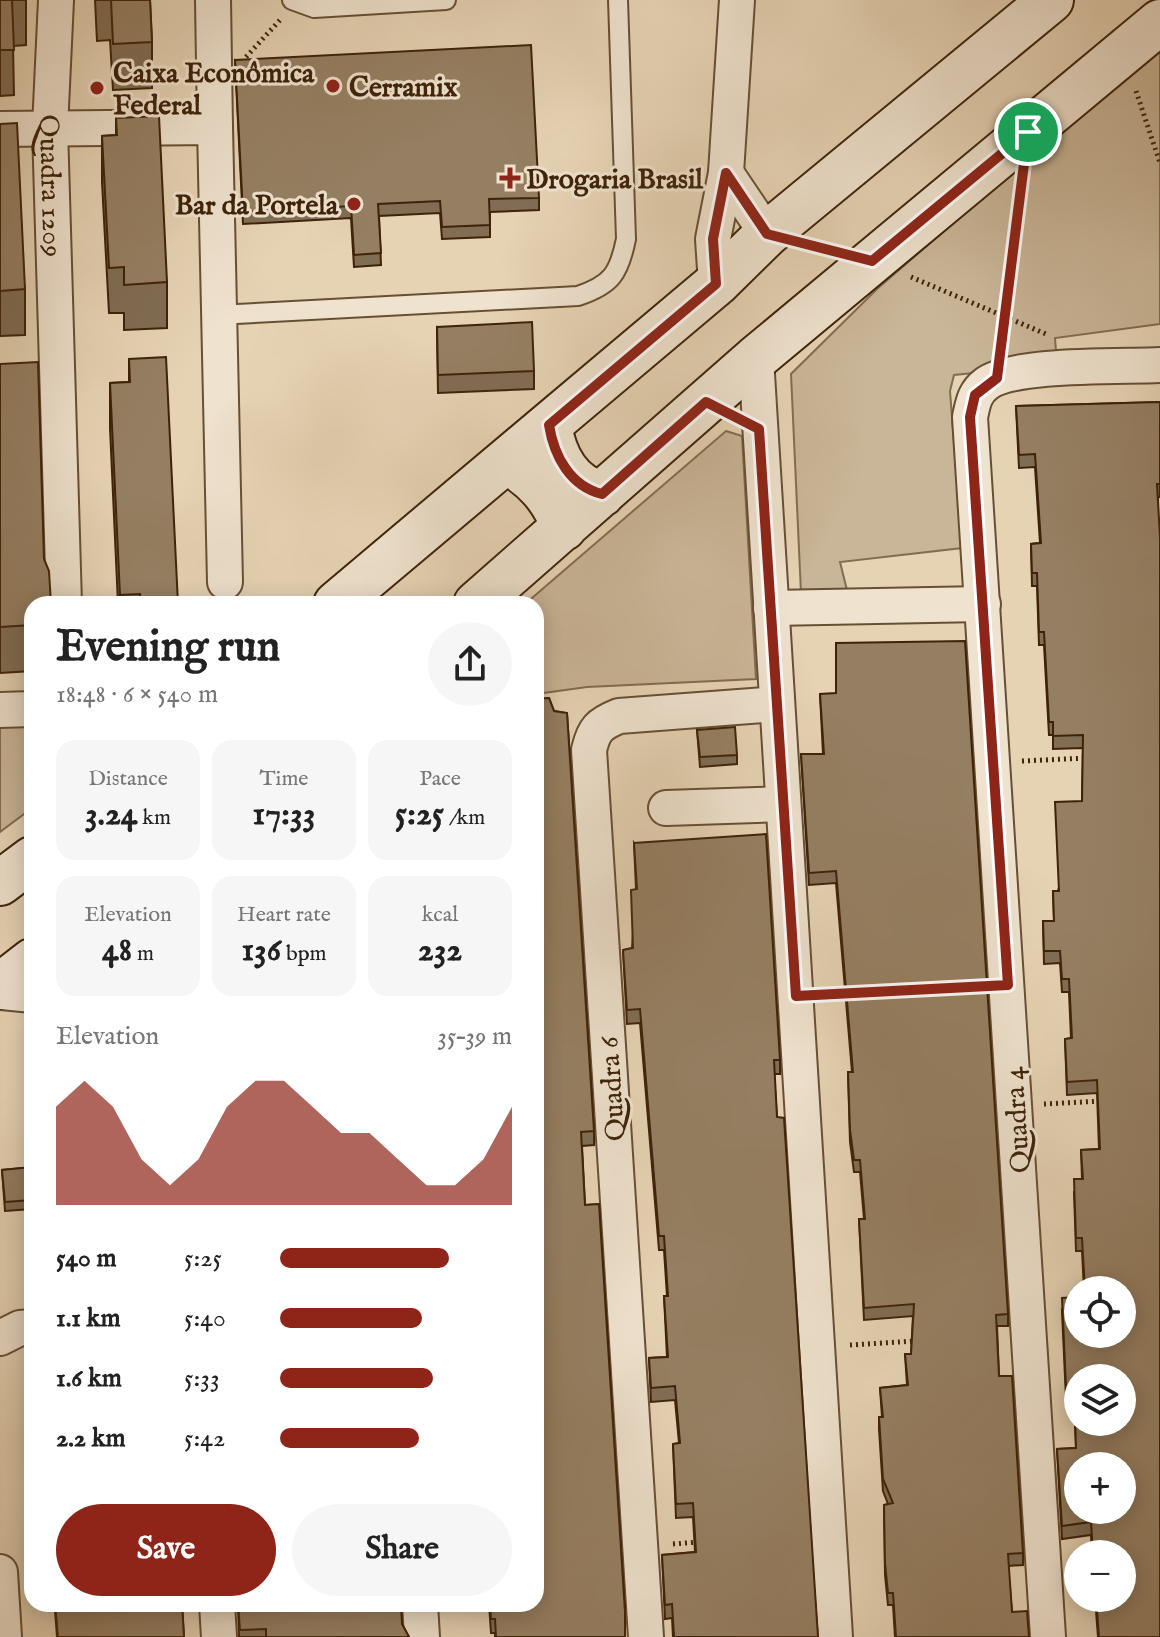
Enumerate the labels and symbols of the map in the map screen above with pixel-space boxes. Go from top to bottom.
place label: Caixa Econômica Federal [113,57,315,124]
place label: Cerramix [349,71,458,106]
marker: Cerramix [324,77,342,95]
marker: Caixa Econômica Federal [88,79,106,97]
pin [994,98,1062,166]
street label: Quadra 1209 [29,114,69,258]
place label: Drogaria Brasil [526,163,704,198]
marker: Drogaria Brasil [501,169,519,187]
place label: Bar da Portela [175,189,339,224]
marker: Bar da Portela [345,195,363,213]
street label: Quadra 6 [592,1034,635,1142]
street label: Quadra 4 [997,1065,1040,1174]

